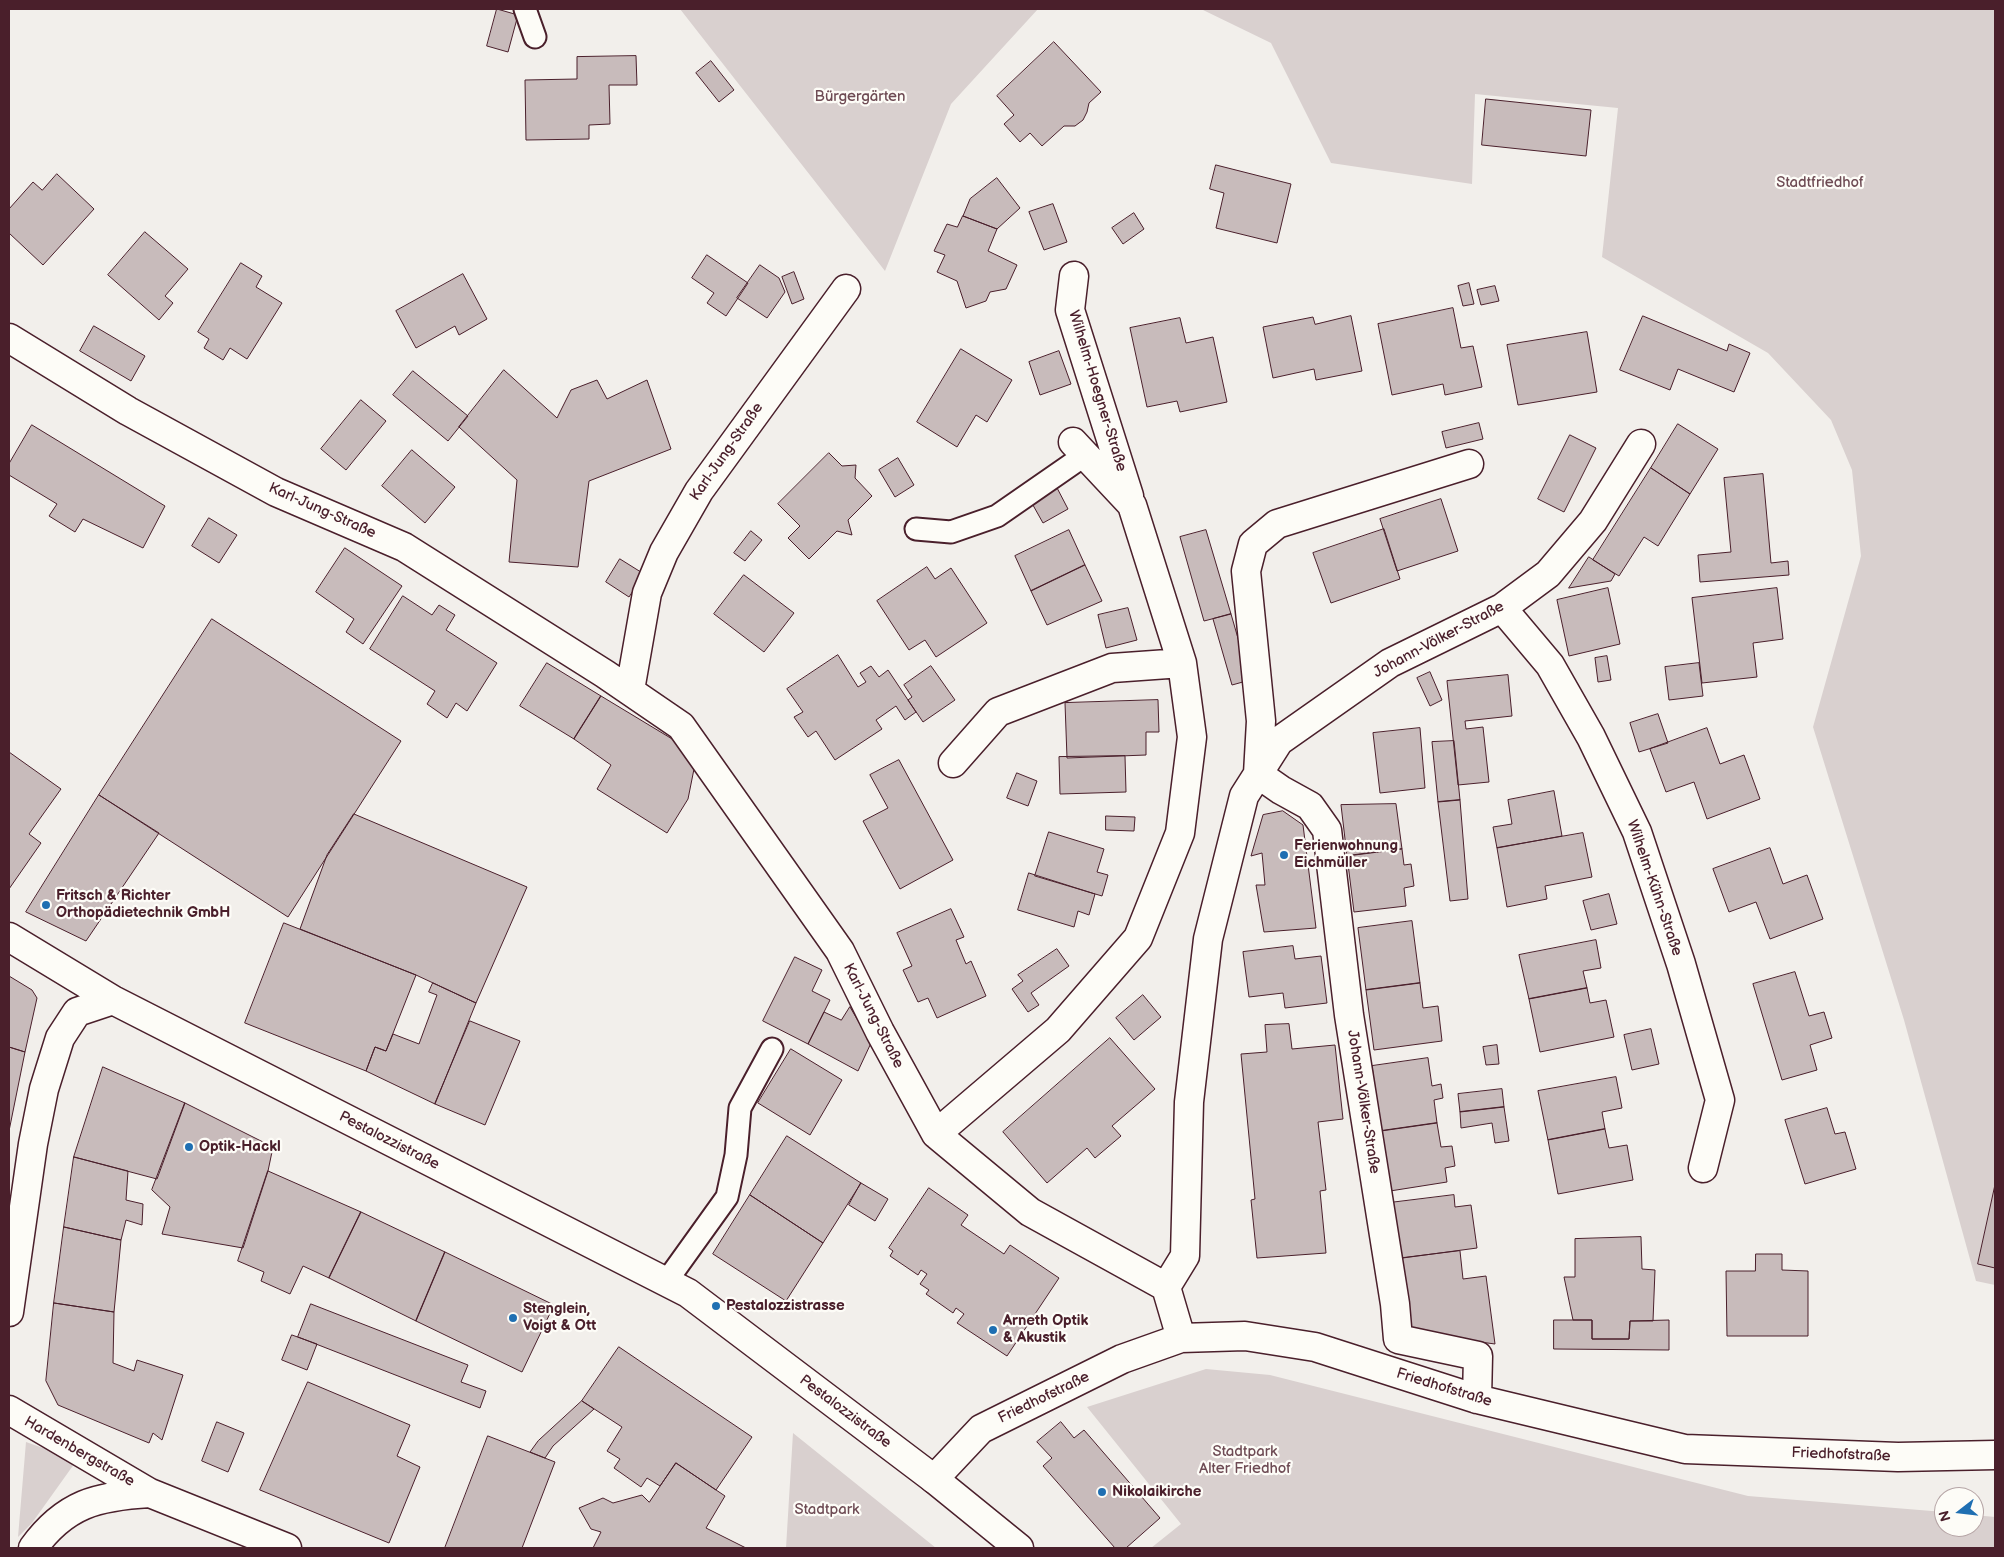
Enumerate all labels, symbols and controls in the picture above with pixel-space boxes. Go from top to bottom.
park label: Bürgergärten [815,88,905,106]
park label: Stadtfriedhof [1776,174,1864,192]
street label: Wilhelm-Hoegner-Straße [1064,308,1130,474]
street label: Karl-Jung-Straße [686,400,768,504]
street label: Karl-Jung-Straße [266,479,378,543]
street label: Johann-Völker-Straße [1371,598,1507,682]
street label: Wilhelm-Kühn-Straße [1622,818,1686,958]
place label: Ferienwohnung Eichmüller [1294,837,1398,872]
marker: Ferienwohnung Eichmüller [1278,849,1290,861]
place label: Fritsch & Richter Orthopädietechnik GmbH [56,887,230,922]
marker: Fritsch & Richter Orthopädietechnik GmbH [40,899,52,911]
street label: Karl-Jung-Straße [839,960,907,1072]
street label: Johann-Völker-Straße [1343,1029,1383,1175]
street label: Pestalozzistraße [336,1108,442,1174]
place label: Optik-Hackl [199,1138,281,1156]
marker: Optik-Hackl [183,1141,195,1153]
place label: Pestalozzistrasse [726,1297,845,1315]
place label: Stenglein, Voigt & Ott [523,1300,596,1335]
marker: Pestalozzistrasse [710,1300,722,1312]
marker: Stenglein, Voigt & Ott [507,1312,519,1324]
place label: Arneth Optik & Akustik [1003,1312,1088,1347]
marker: Arneth Optik & Akustik [987,1324,999,1336]
street label: Friedhofstraße [1394,1365,1494,1411]
street label: Friedhofstraße [995,1368,1093,1428]
street label: Pestalozzistraße [796,1372,894,1452]
street label: Hardenbergstraße [21,1413,137,1491]
park label: Stadtpark Alter Friedhof [1199,1443,1291,1478]
street label: Friedhofstraße [1791,1444,1891,1466]
place label: Nikolaikirche [1112,1483,1201,1501]
marker: Nikolaikirche [1096,1486,1108,1498]
north arrow [1934,1487,1984,1537]
park label: Stadtpark [795,1501,859,1519]
text: N [1935,1509,1955,1523]

